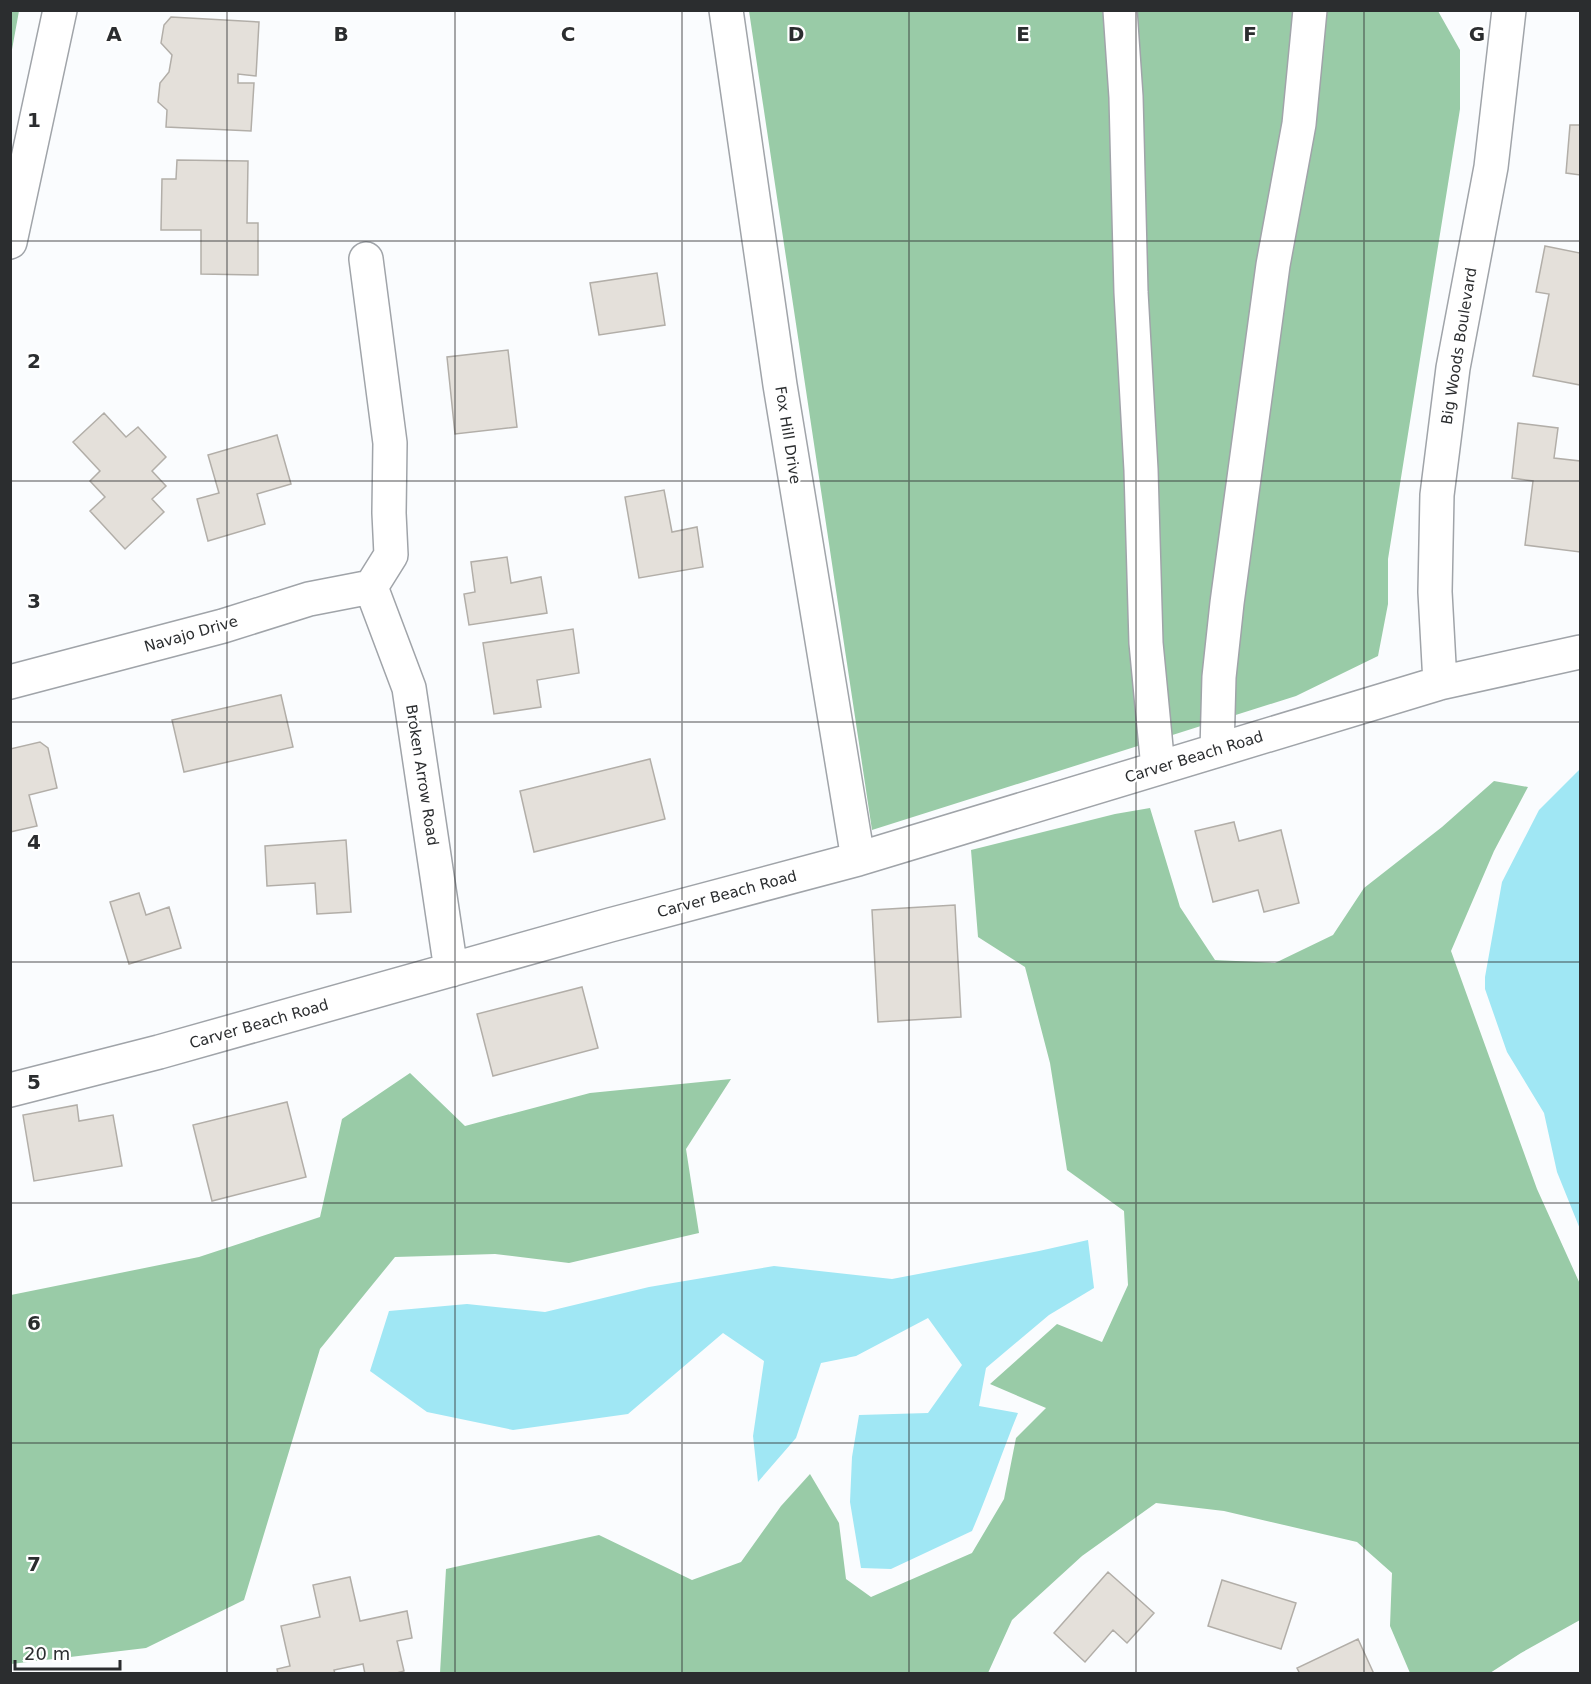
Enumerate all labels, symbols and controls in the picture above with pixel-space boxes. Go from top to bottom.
text: A [106,22,122,46]
text: B [333,22,349,46]
text: C [561,22,575,46]
text: D [788,22,804,46]
text: E [1016,22,1030,46]
text: F [1243,22,1257,46]
text: G [1469,22,1485,46]
text: 1 [27,108,41,132]
street label: Big Woods Boulevard [1438,266,1480,426]
text: 2 [27,349,41,373]
street label: Fox Hill Drive [771,385,805,485]
text: 3 [27,589,41,613]
street label: Navajo Drive [142,612,240,656]
street label: Broken Arrow Road [402,703,442,847]
street label: Carver Beach Road [1123,727,1265,787]
text: 4 [27,830,41,854]
street label: Carver Beach Road [655,867,799,921]
street label: Carver Beach Road [187,996,331,1052]
text: 5 [27,1070,41,1094]
text: 6 [27,1311,41,1335]
text: 7 [27,1552,41,1576]
scale bar [15,1633,120,1671]
text: 20 m [24,1643,70,1664]

